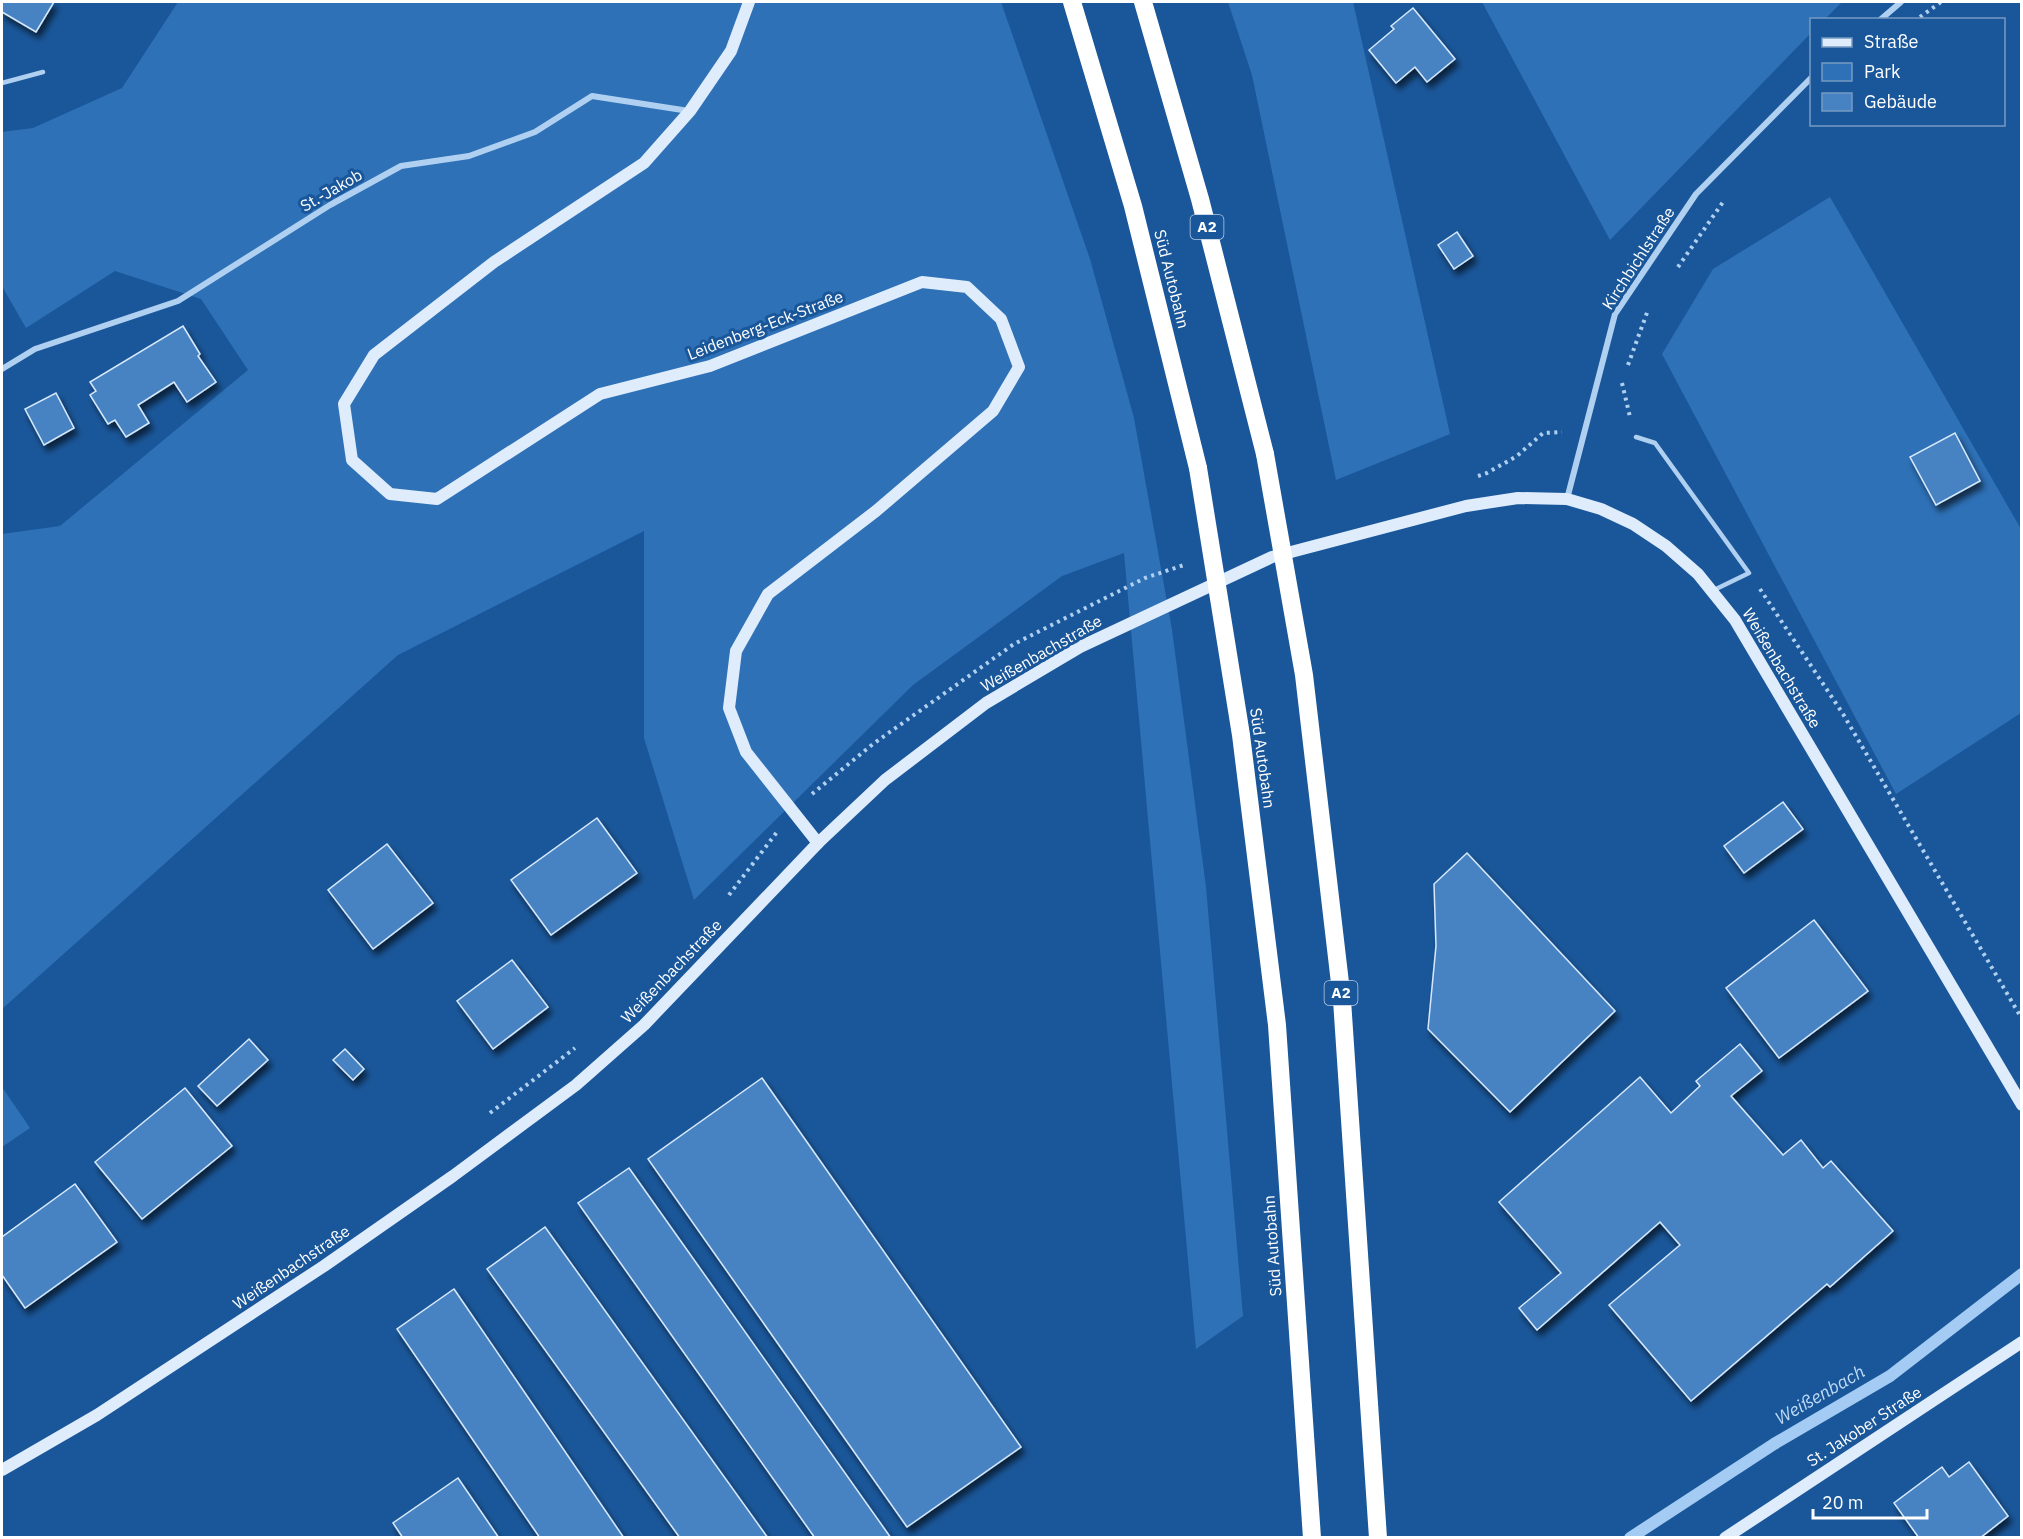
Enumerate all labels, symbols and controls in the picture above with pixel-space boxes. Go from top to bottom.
legend [1810,18,2005,126]
text: Straße [1864,30,1918,53]
text: Park [1864,60,1901,83]
text: Gebäude [1864,90,1937,113]
street label: St.-Jakob [296,164,366,216]
street label: Kirchbichlstraße [1597,203,1679,313]
road number: A2 [1190,215,1224,239]
street label: Süd Autobahn [1150,227,1194,331]
street label: Leidenberg-Eck-Straße [684,286,846,364]
street label: Weißenbachstraße [1738,604,1826,732]
street label: Weißenbachstraße [977,610,1105,696]
street label: Süd Autobahn [1246,706,1280,810]
street label: Weißenbachstraße [616,915,726,1027]
road number: A2 [1324,981,1358,1005]
street label: Süd Autobahn [1258,1195,1286,1297]
street label: Weißenbachstraße [229,1220,353,1313]
water label: Weißenbach [1771,1360,1869,1429]
street label: St. Jakober Straße [1803,1381,1925,1471]
scale bar [1813,1482,1927,1520]
text: 20 m [1822,1491,1864,1514]

